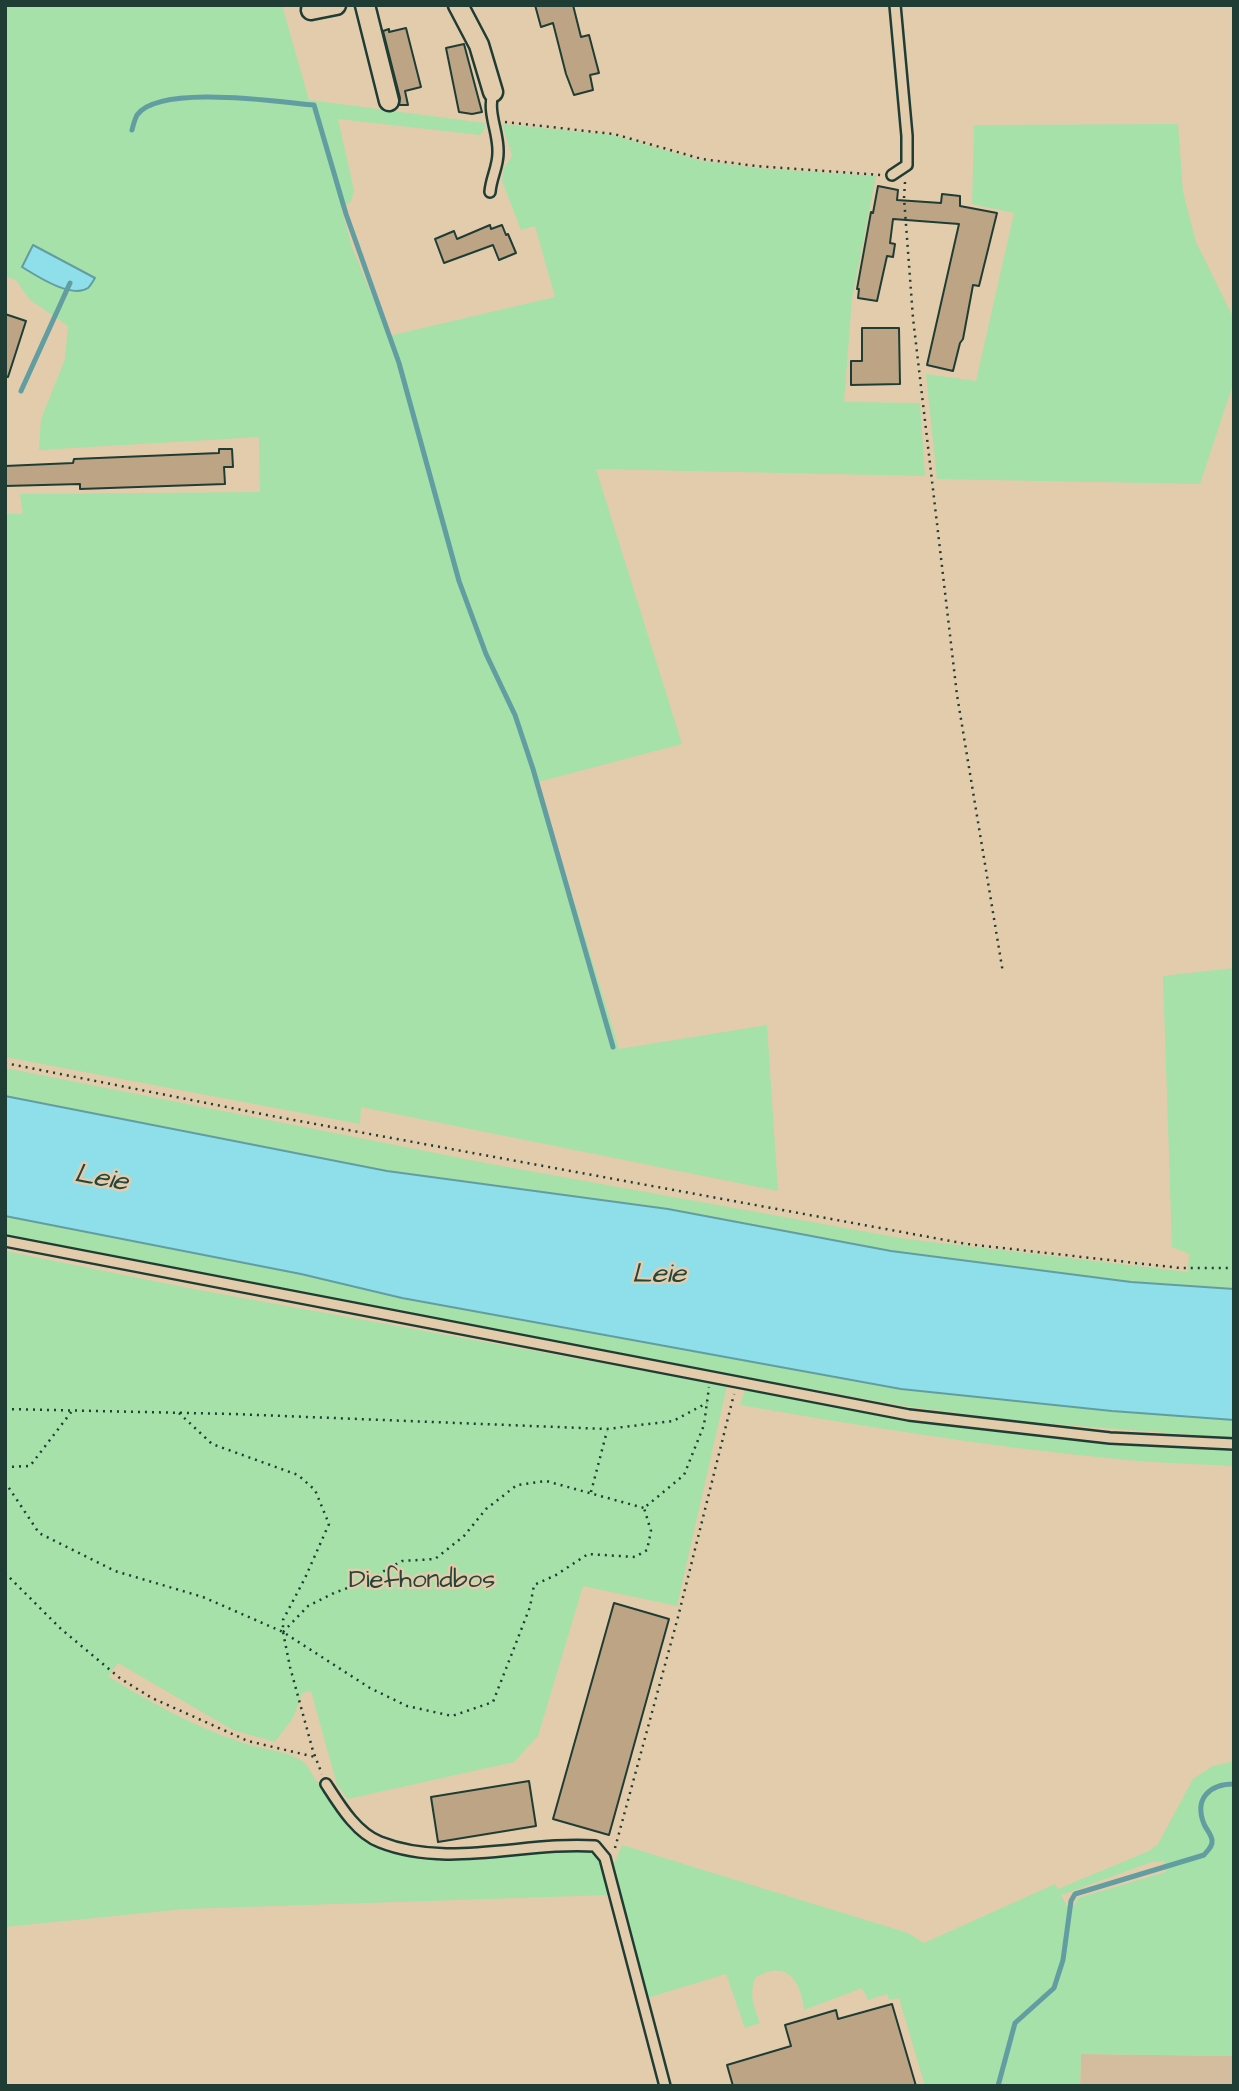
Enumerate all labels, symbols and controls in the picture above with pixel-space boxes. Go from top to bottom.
water label: Leie [72,1159,130,1201]
water label: Leie [632,1259,686,1293]
park label: Diefhondbos [349,1566,495,1598]

